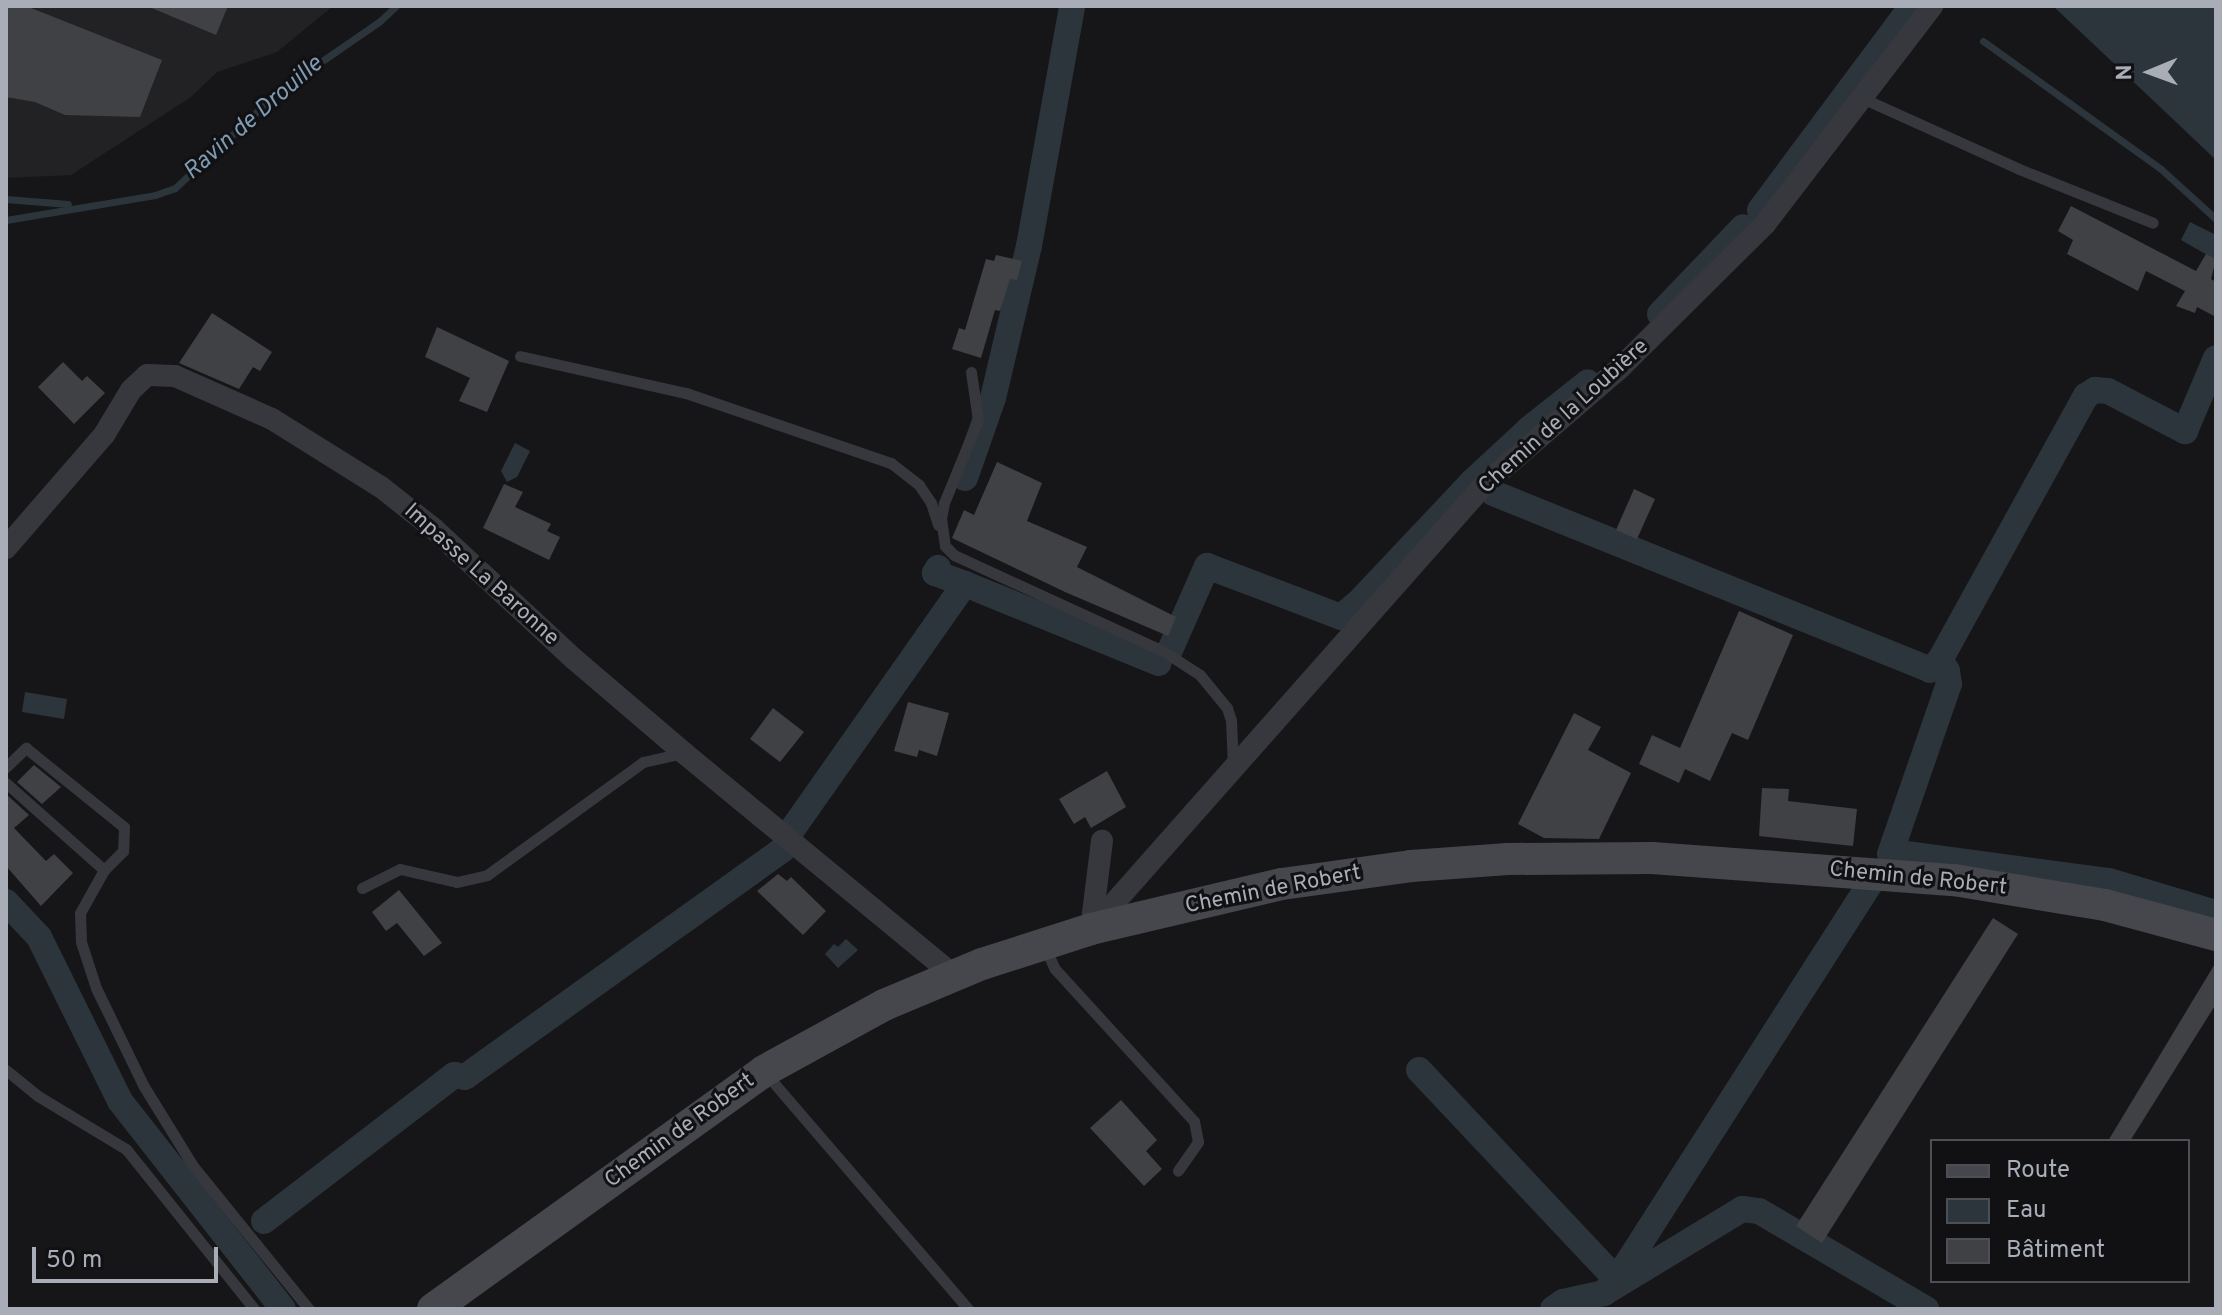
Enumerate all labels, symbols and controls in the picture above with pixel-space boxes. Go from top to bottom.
north arrow [2110,32,2190,112]
water label: Ravin de Drouille [179,51,329,187]
text: N [2112,64,2139,81]
street label: Chemin de la Loubière [1474,334,1654,500]
street label: Impasse La Baronne [398,498,564,652]
street label: Chemin de Robert [1828,857,2008,901]
street label: Chemin de Robert [1183,860,1363,920]
street label: Chemin de Robert [600,1068,760,1194]
legend [1930,1139,2190,1283]
text: Route [2006,1156,2070,1186]
text: Eau [2006,1196,2046,1226]
scale bar [36,1231,222,1281]
text: Bâtiment [2006,1236,2105,1266]
text: 50 m [46,1246,102,1276]

